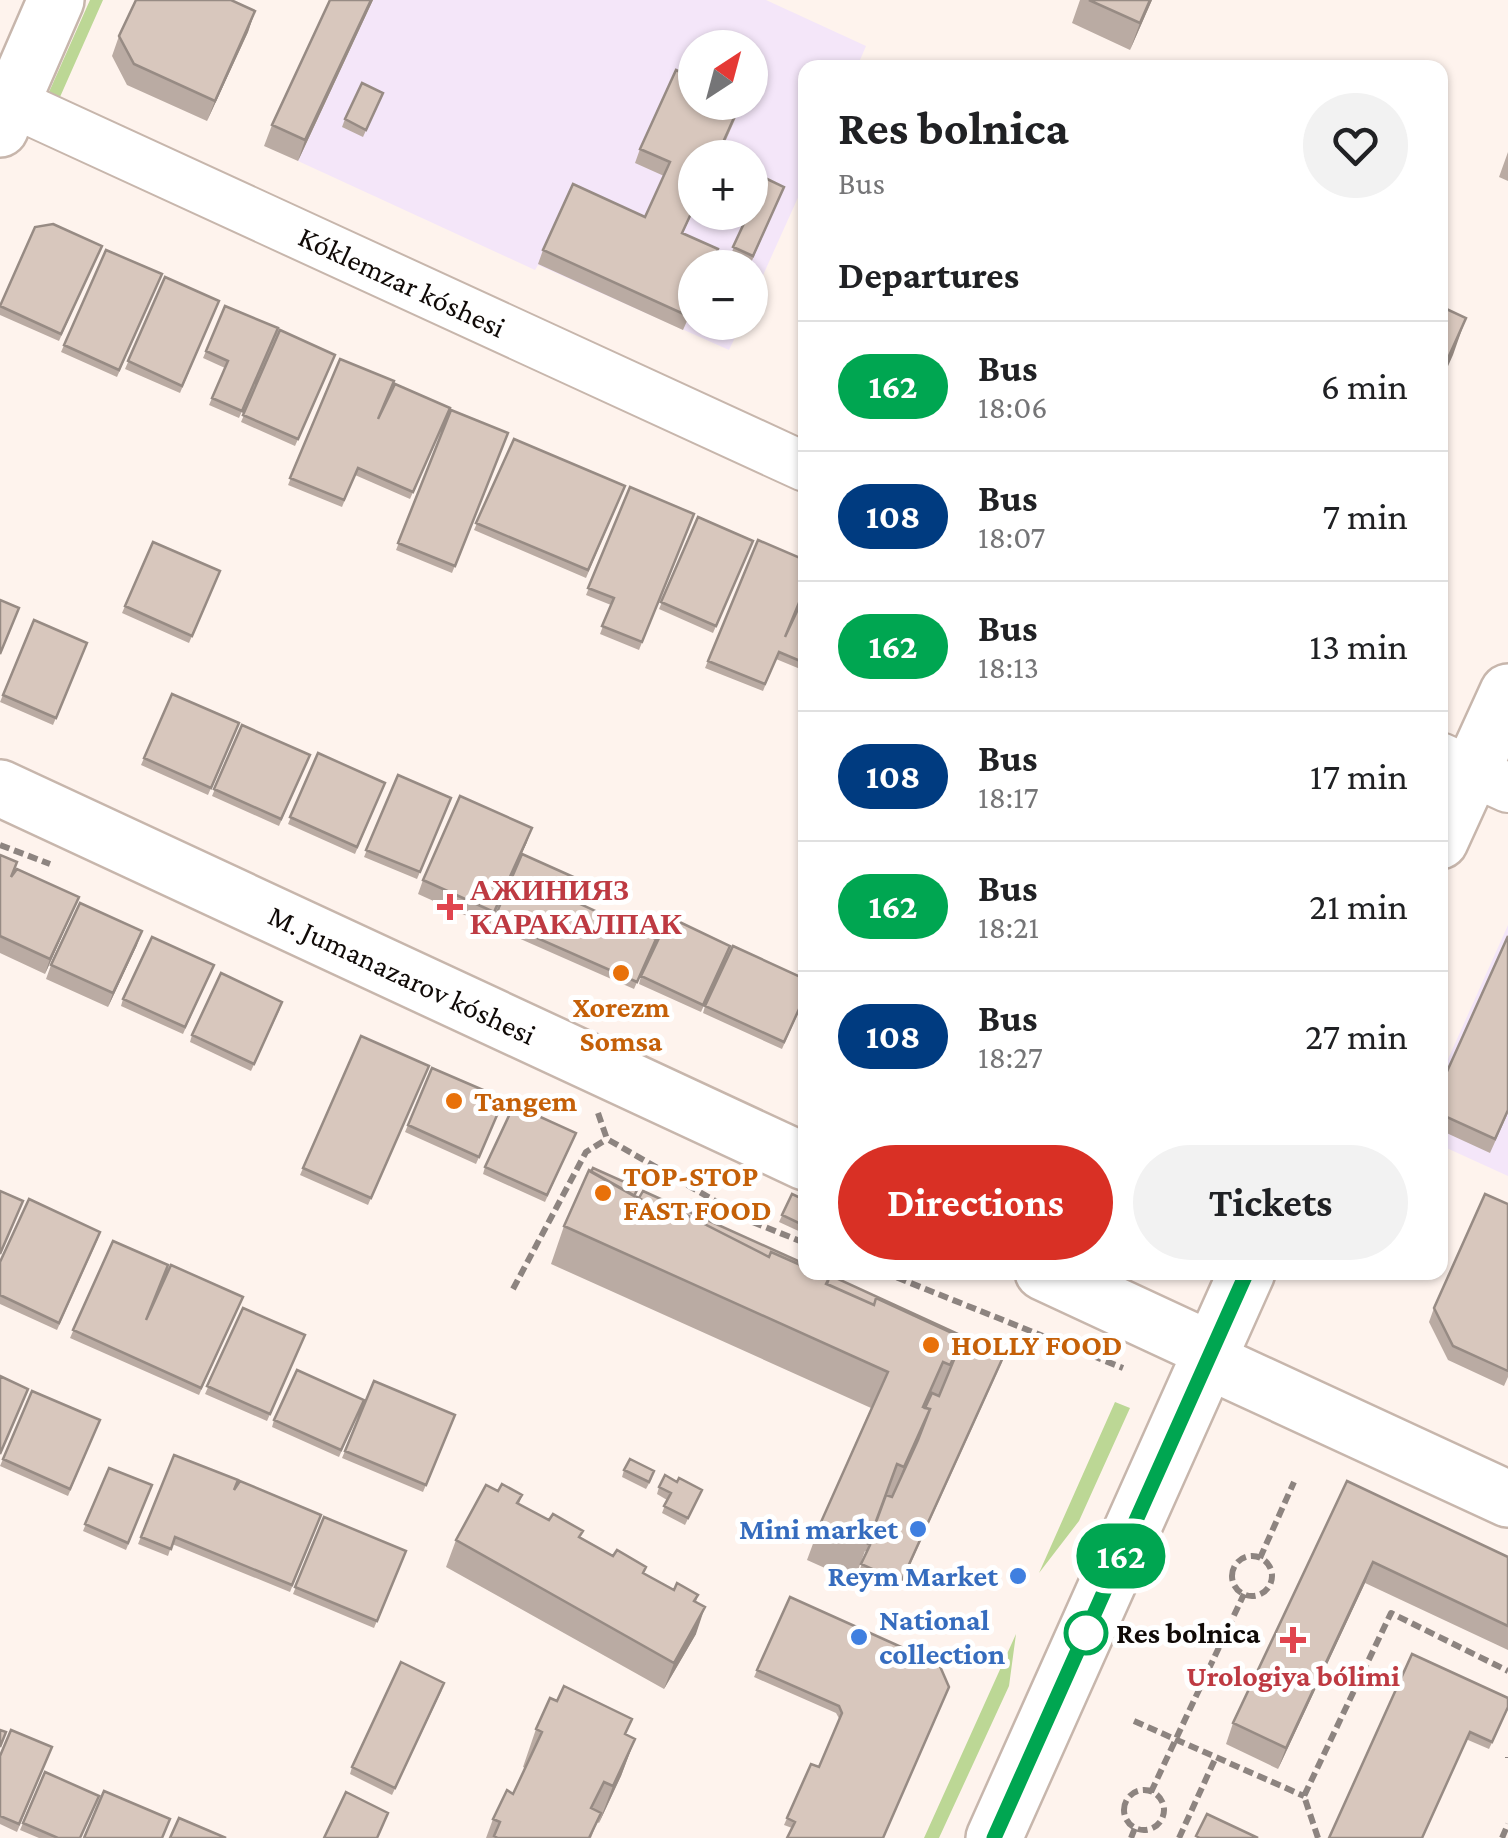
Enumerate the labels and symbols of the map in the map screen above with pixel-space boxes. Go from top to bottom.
north arrow [678,30,768,120]
street label: Kóklemzar kóshesi [294,219,511,344]
place label: АЖИНИЯЗ КАРАКАЛПАК [470,873,682,940]
marker: АЖИНИЯЗ КАРАКАЛПАК [439,896,461,918]
street label: M. Jumanazarov kóshesi [263,898,541,1051]
marker: Xorezm Somsa [610,962,632,984]
place label: Xorezm Somsa [572,990,670,1057]
place label: Tangem [474,1084,578,1117]
marker: Tangem [443,1090,465,1112]
place label: TOP-STOP FAST FOOD [623,1159,772,1226]
marker: TOP-STOP FAST FOOD [592,1182,614,1204]
place label: HOLLY FOOD [951,1328,1123,1361]
marker: HOLLY FOOD [920,1334,942,1356]
place label: Mini market [739,1512,898,1545]
marker: Mini market [907,1518,929,1540]
line badge: 162 [1064,1524,1178,1588]
place label: Reym Market [827,1559,998,1592]
marker: Reym Market [1007,1565,1029,1587]
place label: National collection [879,1603,1005,1670]
marker: Res bolnica [1065,1612,1107,1654]
place label: Res bolnica [1116,1616,1261,1649]
marker: National collection [848,1626,870,1648]
marker: Urologiya bólimi [1280,1627,1306,1653]
place label: Urologiya bólimi [1186,1659,1400,1692]

